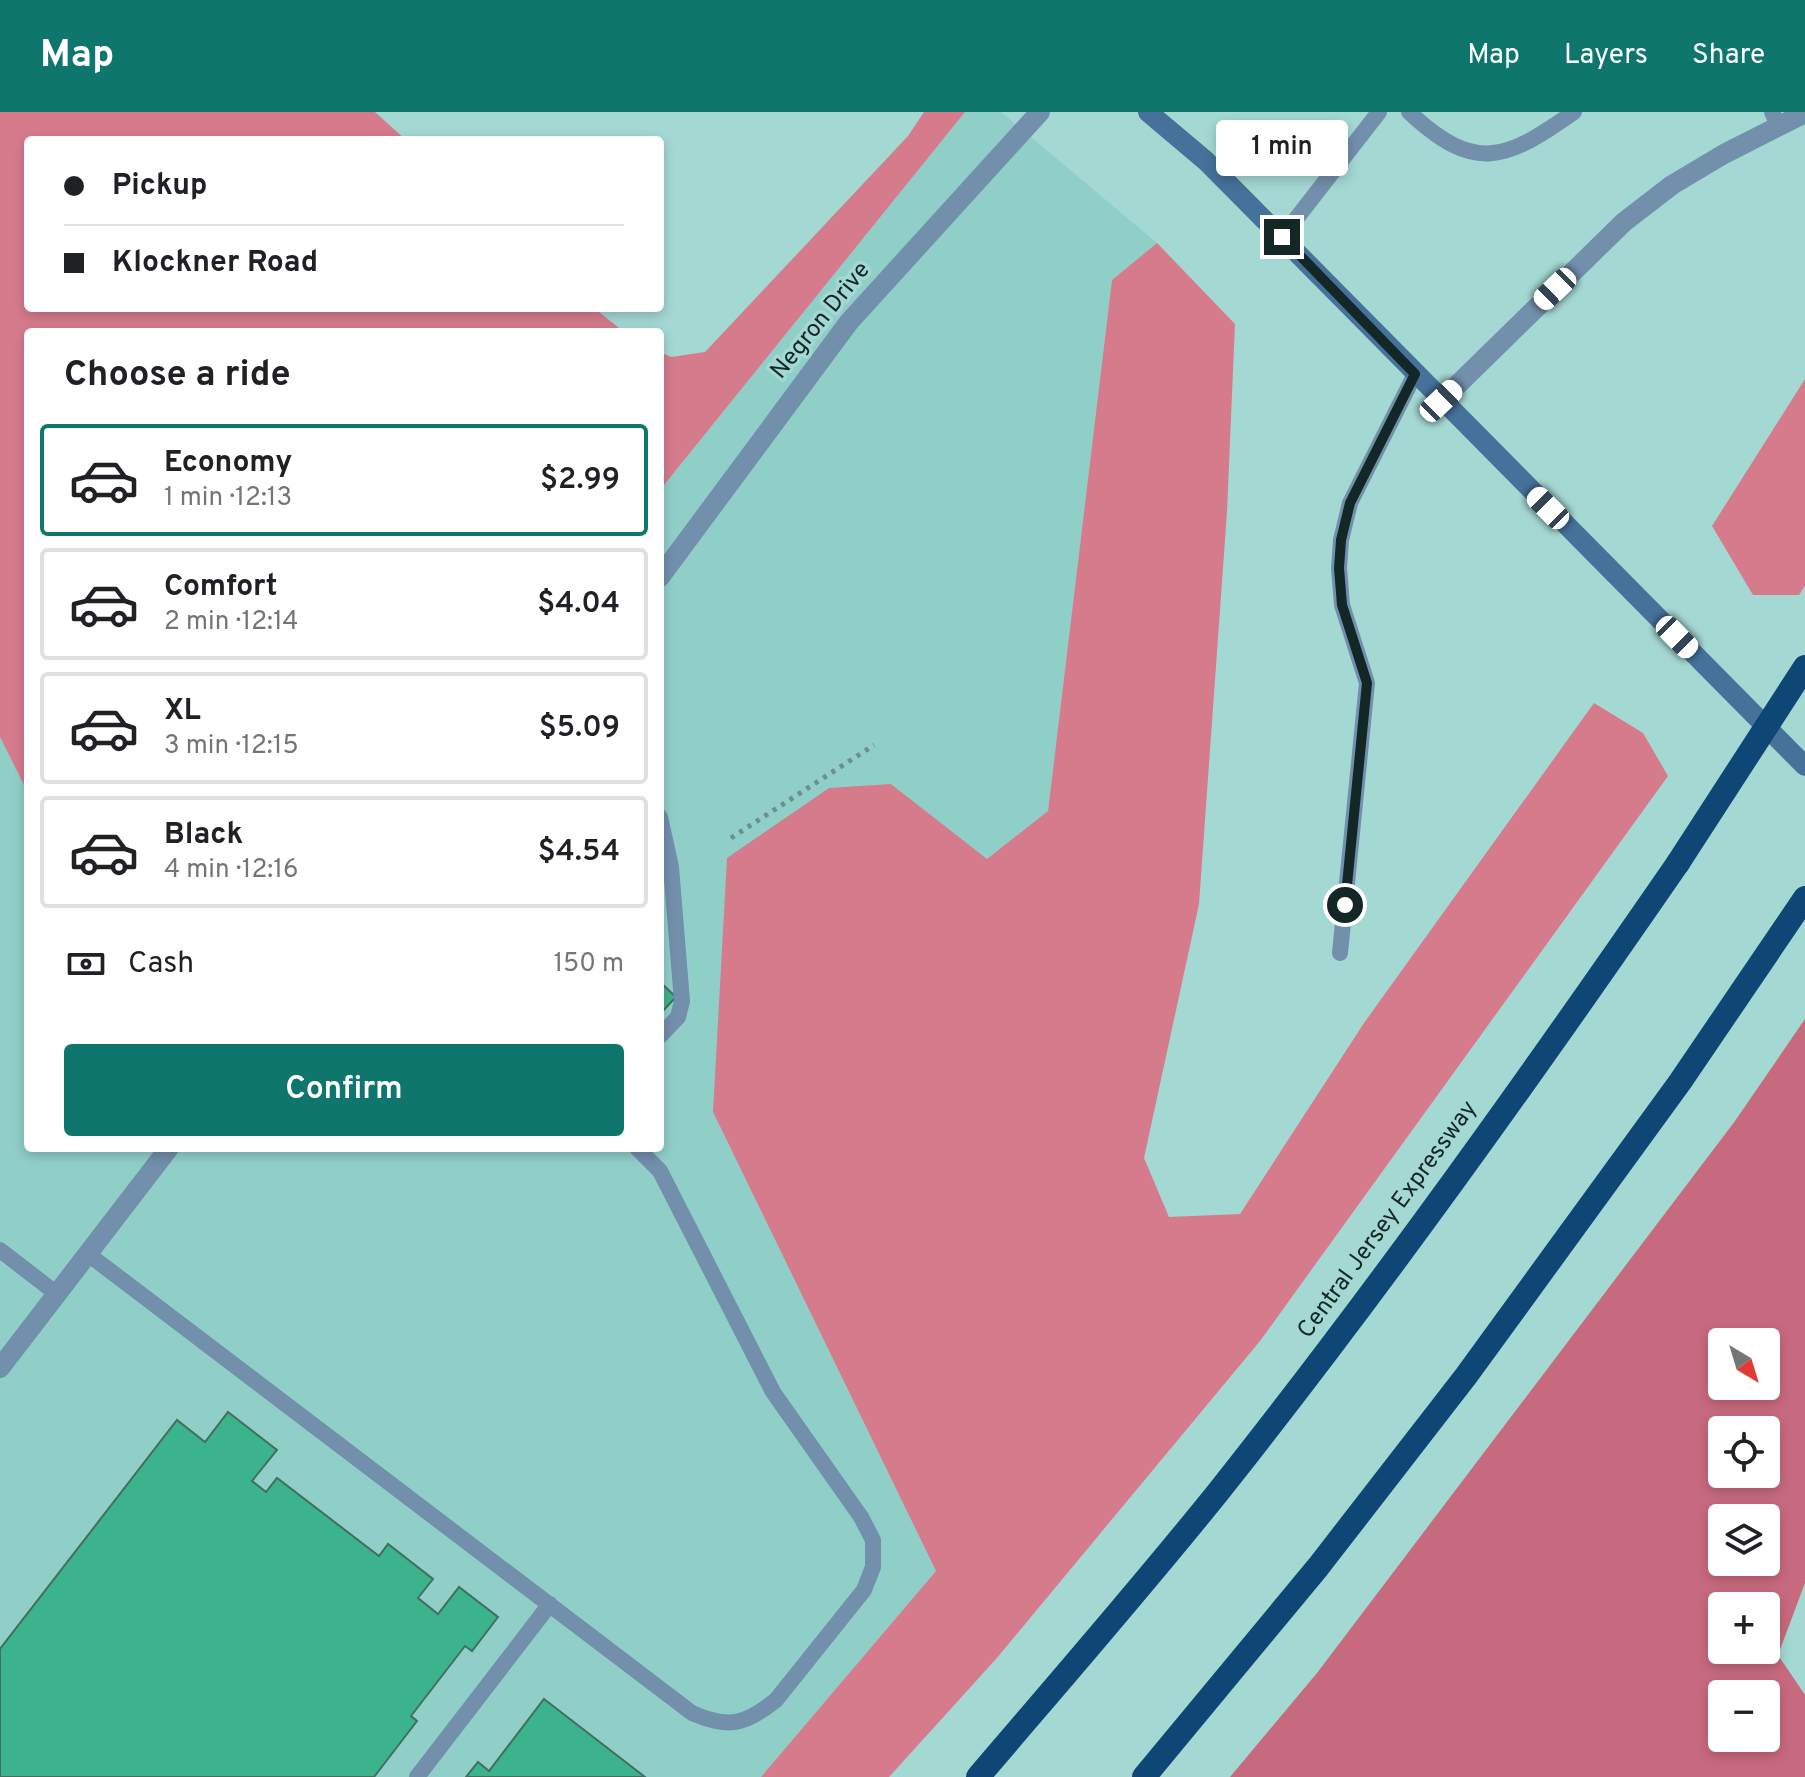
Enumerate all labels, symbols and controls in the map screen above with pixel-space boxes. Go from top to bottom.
text: Map [40,32,114,81]
text: Map [1467,38,1520,74]
text: Layers [1564,38,1648,74]
text: Share [1692,38,1765,74]
callout: 1 min [1216,121,1348,177]
text: 1 min [1251,131,1313,164]
text: Pickup [112,168,207,205]
route end [1264,219,1300,255]
text: Klockner Road [112,245,318,282]
street label: Negron Drive [765,256,877,386]
car [1529,264,1581,314]
text: Choose a ride [64,353,290,399]
car [1415,376,1467,426]
icon: car [68,444,140,516]
text: Economy [164,445,292,482]
text: $2.99 [540,462,620,499]
text: 1 min · 12:13 [164,482,292,515]
car [1523,483,1573,533]
icon: car [68,568,140,640]
text: Comfort [164,569,277,606]
text: $4.04 [537,586,620,623]
text: 2 min · 12:14 [164,606,298,639]
car [1652,612,1702,662]
icon: car [68,692,140,764]
text: XL [164,693,201,730]
text: $5.09 [539,710,620,747]
text: 3 min · 12:15 [164,730,299,763]
icon: car [68,816,140,888]
text: Black [164,817,243,854]
text: $4.54 [538,834,620,871]
text: 4 min · 12:16 [164,854,298,887]
route start [1327,887,1363,923]
icon: cash [64,942,108,986]
text: Cash [128,946,194,983]
text: 150 m [553,948,624,981]
button: Confirm [64,1044,624,1136]
street label: Central Jersey Expressway [1292,1095,1484,1345]
north arrow [1708,1328,1780,1400]
map controls [1708,1328,1780,1752]
button: locate [1708,1416,1780,1488]
button: layers [1708,1504,1780,1576]
button: + [1708,1592,1780,1664]
button: − [1708,1680,1780,1752]

